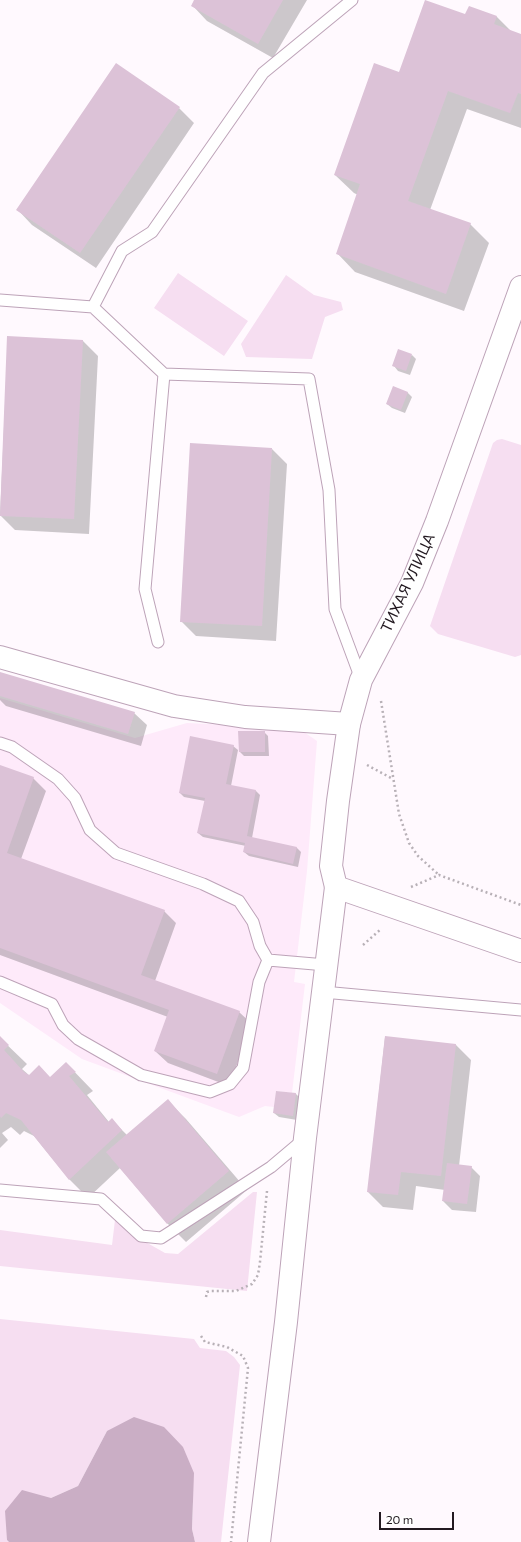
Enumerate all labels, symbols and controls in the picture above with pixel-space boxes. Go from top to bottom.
street label: ТИХАЯ УЛИЦА [377,530,439,636]
scale bar [381,1504,456,1530]
text: 20 m [386,1512,413,1526]

